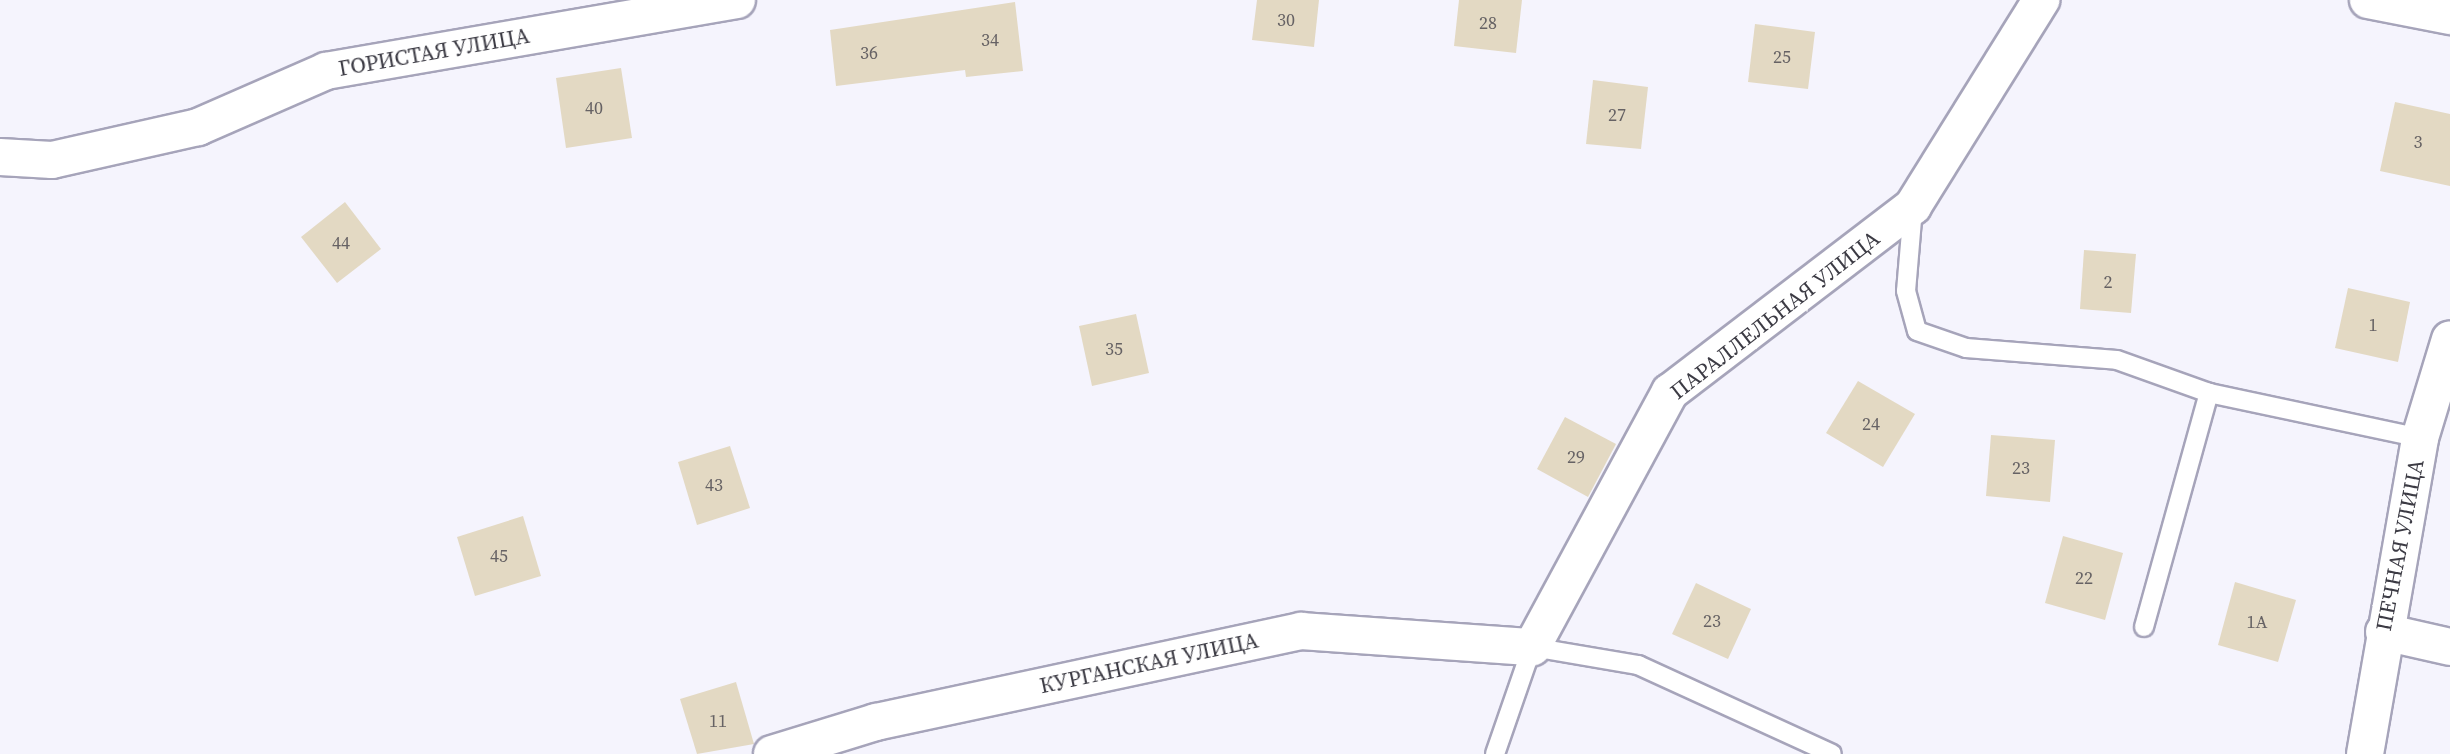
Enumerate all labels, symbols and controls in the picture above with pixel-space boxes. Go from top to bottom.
house number: 30 [1277,9,1295,31]
house number: 28 [1479,12,1497,34]
street label: ГОРИСТАЯ УЛИЦА [336,22,532,82]
house number: 34 [981,29,999,51]
house number: 36 [860,42,878,64]
house number: 25 [1773,46,1791,68]
house number: 40 [585,97,603,119]
house number: 27 [1608,104,1626,126]
house number: 3 [2414,131,2422,153]
street label: ПАРАЛЛЕЛЬНАЯ УЛИЦА [1665,225,1885,405]
house number: 44 [332,232,350,254]
house number: 2 [2104,271,2112,293]
house number: 1 [2369,314,2377,336]
house number: 35 [1105,338,1123,360]
house number: 24 [1862,413,1880,435]
house number: 29 [1567,446,1585,468]
house number: 23 [2012,457,2030,479]
street label: ПЕЧНАЯ УЛИЦА [2370,457,2430,633]
house number: 43 [705,474,723,496]
house number: 45 [490,545,508,567]
house number: 22 [2075,567,2093,589]
house number: 23 [1703,610,1721,632]
house number: 1А [2247,611,2267,633]
street label: КУРГАНСКАЯ УЛИЦА [1037,627,1261,699]
house number: 11 [709,710,727,732]

